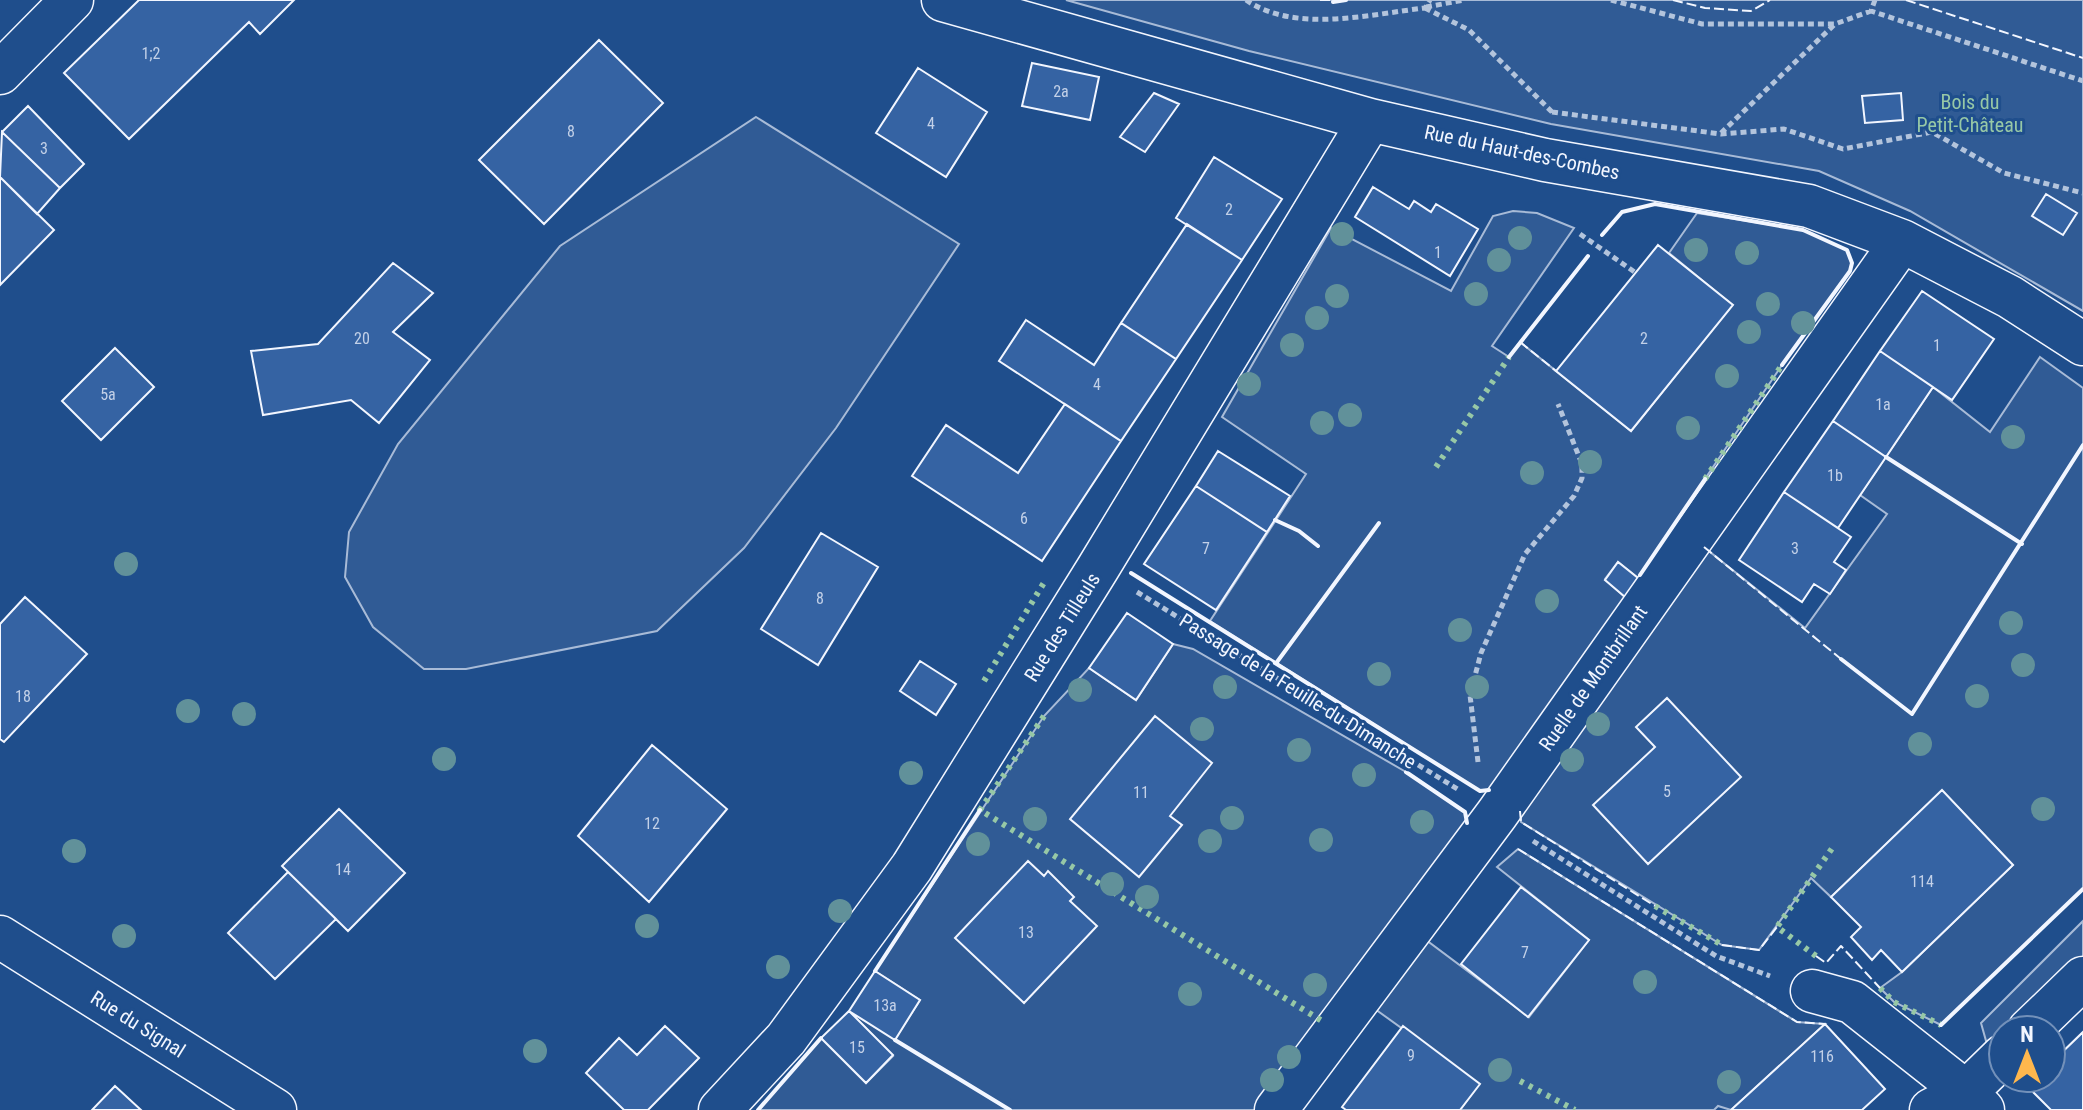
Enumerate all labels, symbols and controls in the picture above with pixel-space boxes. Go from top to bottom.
house number: 1;2 [141,44,161,63]
house number: 2a [1053,82,1069,101]
park label: Bois du Petit-Château [1917,90,2023,137]
house number: 4 [927,114,935,133]
street label: Rue du Haut-des-Combes [1422,120,1622,184]
house number: 8 [567,122,575,141]
house number: 3 [40,139,48,158]
house number: 2 [1225,200,1233,219]
house number: 1 [1434,243,1442,262]
house number: 20 [354,329,370,348]
house number: 2 [1640,329,1648,348]
house number: 1 [1933,336,1941,355]
house number: 4 [1093,375,1101,394]
house number: 5a [100,385,116,404]
house number: 1a [1875,395,1891,414]
house number: 1b [1827,466,1843,485]
house number: 6 [1020,509,1028,528]
house number: 7 [1202,539,1210,558]
house number: 3 [1791,539,1799,558]
street label: Rue des Tilleuls [1019,568,1105,686]
house number: 8 [816,589,824,608]
street label: Ruelle de Montbrillant [1534,600,1652,755]
street label: Passage de la Feuille-du-Dimanche [1175,608,1421,774]
house number: 18 [15,687,31,706]
house number: 5 [1663,782,1671,801]
house number: 11 [1133,783,1149,802]
house number: 12 [644,814,660,833]
house number: 14 [335,860,351,879]
house number: 114 [1910,872,1934,891]
house number: 13 [1018,923,1034,942]
house number: 7 [1521,943,1529,962]
street label: Rue du Signal [86,985,190,1063]
house number: 13a [873,996,897,1015]
north arrow [1987,1014,2067,1094]
text: N [2020,1022,2034,1047]
house number: 15 [849,1038,865,1057]
house number: 9 [1407,1046,1415,1065]
house number: 116 [1810,1047,1834,1066]

